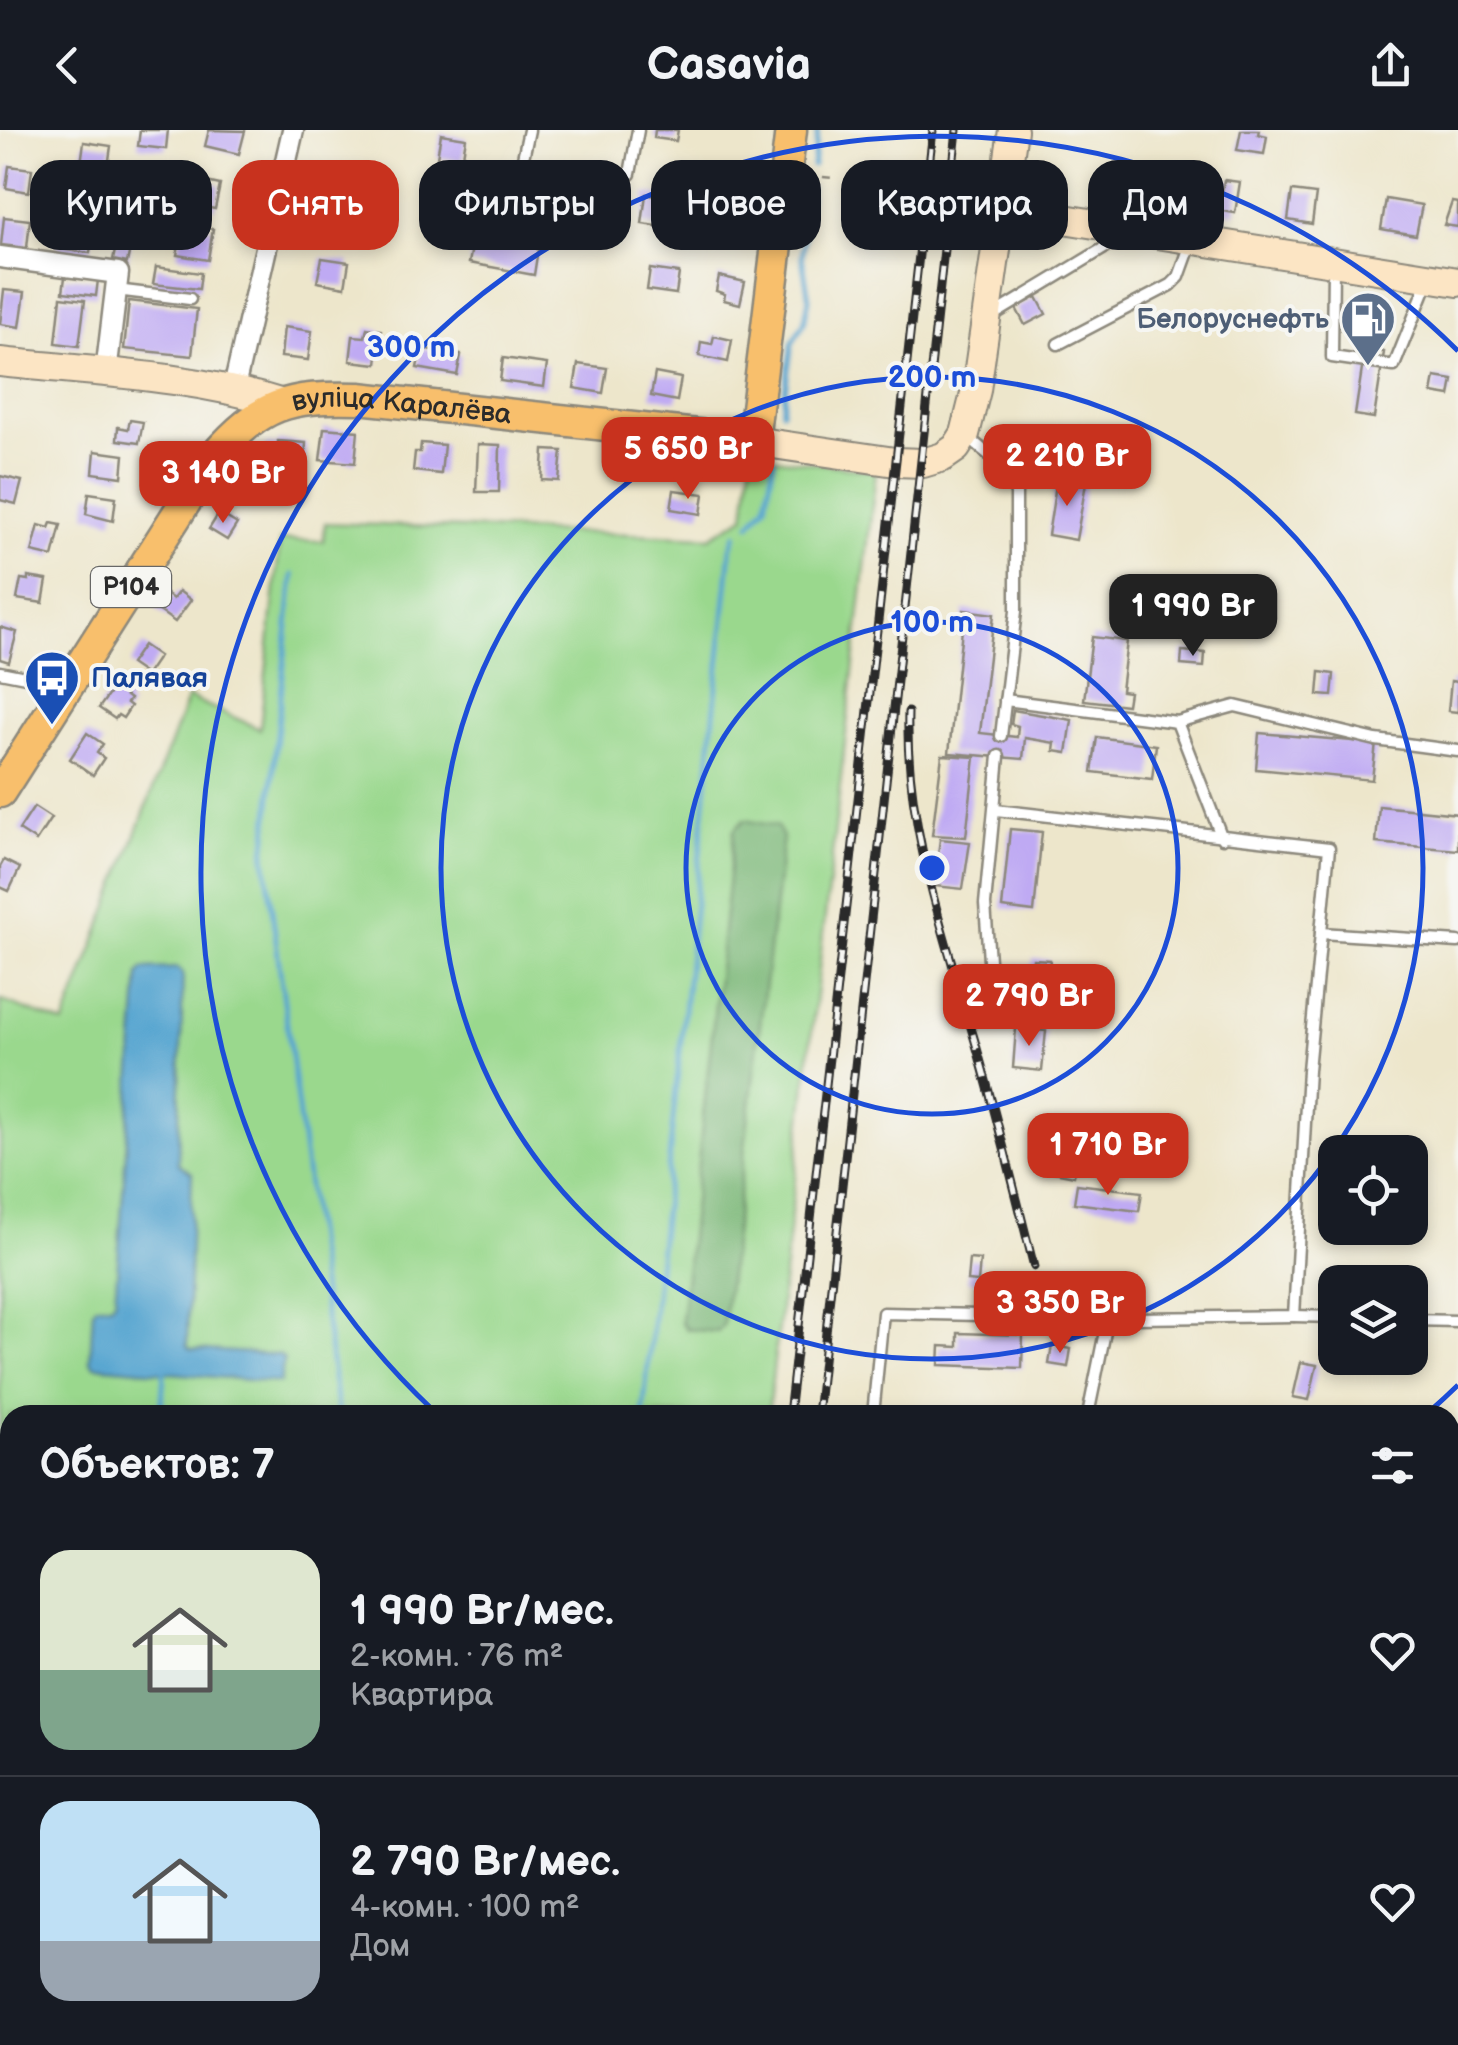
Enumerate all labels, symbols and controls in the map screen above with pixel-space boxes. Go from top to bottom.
icon: back [40,38,95,93]
text: Casavia [647,38,811,93]
icon: share [1363,38,1418,93]
chip: Купить [30,160,212,250]
chip: Снять [232,160,399,250]
chip: Фильтры [419,160,631,250]
chip: Новое [651,160,821,250]
chip: Квартира [841,160,1068,250]
chip: Дом [1088,160,1224,250]
fuel station icon: Белоруснефть [1338,289,1398,368]
place label: Белоруснефть [1136,303,1330,336]
text: 300 m [367,330,455,366]
text: 200 m [888,360,976,396]
street label: вуліца Каралёва [289,381,514,431]
pin: 5 650 Br [585,417,791,502]
pin: 2 210 Br [964,424,1170,509]
text: 5 650 Br [624,430,752,469]
text: 2 210 Br [1005,437,1129,476]
pin: 3 140 Br [120,441,326,526]
text: 3 140 Br [161,454,285,493]
road number: Р104 [91,567,171,607]
pin: 1 990 Br [1090,574,1296,659]
text: 1 990 Br [1131,587,1255,626]
text: 100 m [890,605,974,641]
bus stop icon: Палявая [22,648,82,727]
place label: Палявая [91,662,208,695]
centre of rings [914,850,950,886]
pin: 2 790 Br [926,964,1132,1049]
text: 2 790 Br [965,977,1093,1016]
pin: 1 710 Br [1005,1113,1211,1198]
text: 1 710 Br [1049,1126,1167,1165]
map controls [1318,1135,1428,1375]
button: locate [1318,1135,1428,1245]
button: layers [1318,1265,1428,1375]
pin: 3 350 Br [957,1271,1163,1356]
text: 3 350 Br [996,1284,1124,1323]
icon: filters [1365,1438,1420,1493]
text: Объектов: 7 [40,1440,275,1491]
text: 1 990 Br/мес. [350,1586,614,1637]
icon: home [120,1590,240,1710]
icon: heart [1365,1623,1420,1678]
text: 2-комн. · 76 m² [350,1637,563,1676]
text: Квартира [350,1676,493,1715]
text: 2 790 Br/мес. [350,1837,620,1888]
icon: home [120,1841,240,1961]
icon: heart [1365,1874,1420,1929]
text: 4-комн. · 100 m² [350,1888,580,1927]
text: Дом [350,1927,410,1966]

